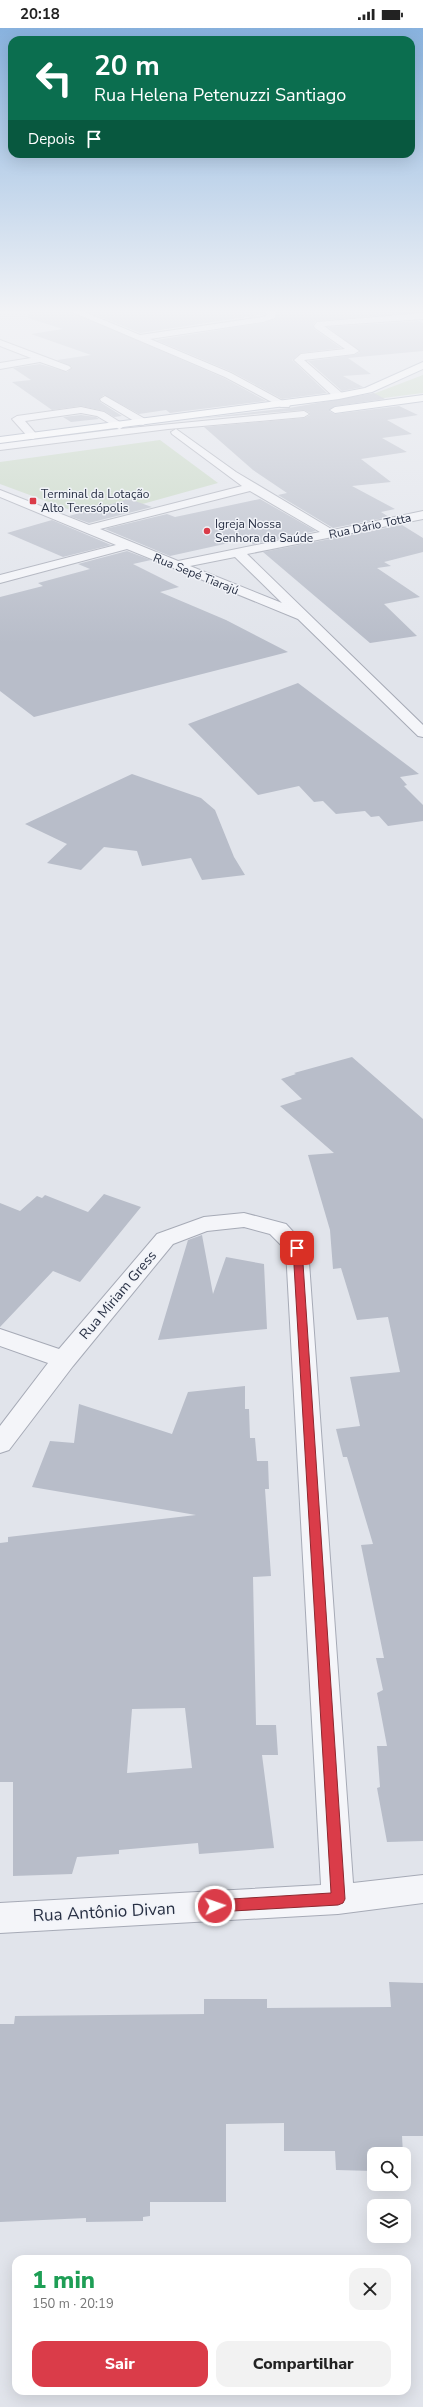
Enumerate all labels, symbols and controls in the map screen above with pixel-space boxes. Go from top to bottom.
text: 20:18 [20,4,60,24]
text: 20 m [94,47,160,85]
icon: left [28,52,80,104]
text: Rua Helena Petenuzzi Santiago [94,83,346,107]
icon: arrive [83,128,105,150]
text: Depois [28,129,75,149]
place label: Terminal da Lotação Alto Teresópolis [41,486,150,516]
marker: Terminal da Lotação Alto Teresópolis [28,496,38,506]
street label: Rua Dário Totta [327,509,413,543]
place label: Igreja Nossa Senhora da Saúde [215,516,313,546]
marker: Igreja Nossa Senhora da Saúde [202,526,212,536]
street label: Rua Sepé Tiarajú [151,550,241,598]
pin [280,1231,314,1265]
icon: arrive [286,1237,308,1259]
street label: Rua Miriam Gress [75,1246,161,1344]
position arrow [194,1885,236,1927]
street label: Rua Antônio Divan [32,1897,176,1927]
map controls [367,2147,411,2243]
button: search [367,2147,411,2191]
button: layers [367,2199,411,2243]
text: 1 min [32,2264,95,2296]
button: close [349,2268,391,2310]
text: 150 m · 20:19 [32,2295,114,2313]
button: Sair [32,2341,208,2387]
button: Compartilhar [216,2341,391,2387]

